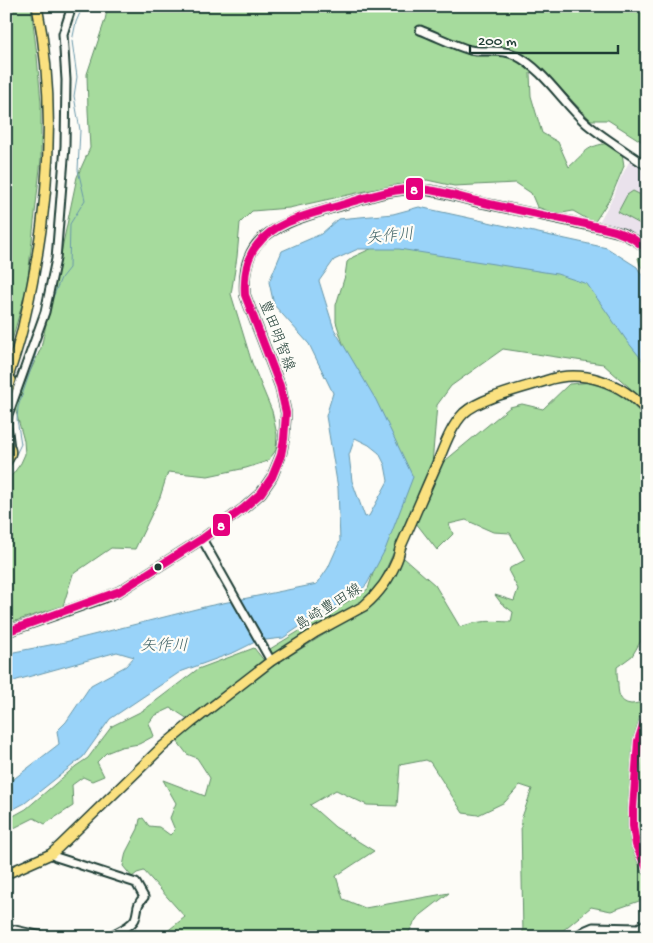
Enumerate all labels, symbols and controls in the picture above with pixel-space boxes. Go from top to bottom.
scale bar [470,22,618,54]
text: 200 m [478,33,517,51]
line badge: 8 [405,177,424,201]
text: 8 [410,183,418,200]
water label: 矢作川 [365,224,415,250]
street label: 豊田明智線 [254,297,299,374]
line badge: 8 [212,513,231,537]
text: 8 [217,519,225,536]
unlabelled marker [153,562,163,572]
street label: 島崎豊田線 [292,580,366,636]
water label: 矢作川 [140,636,188,657]

